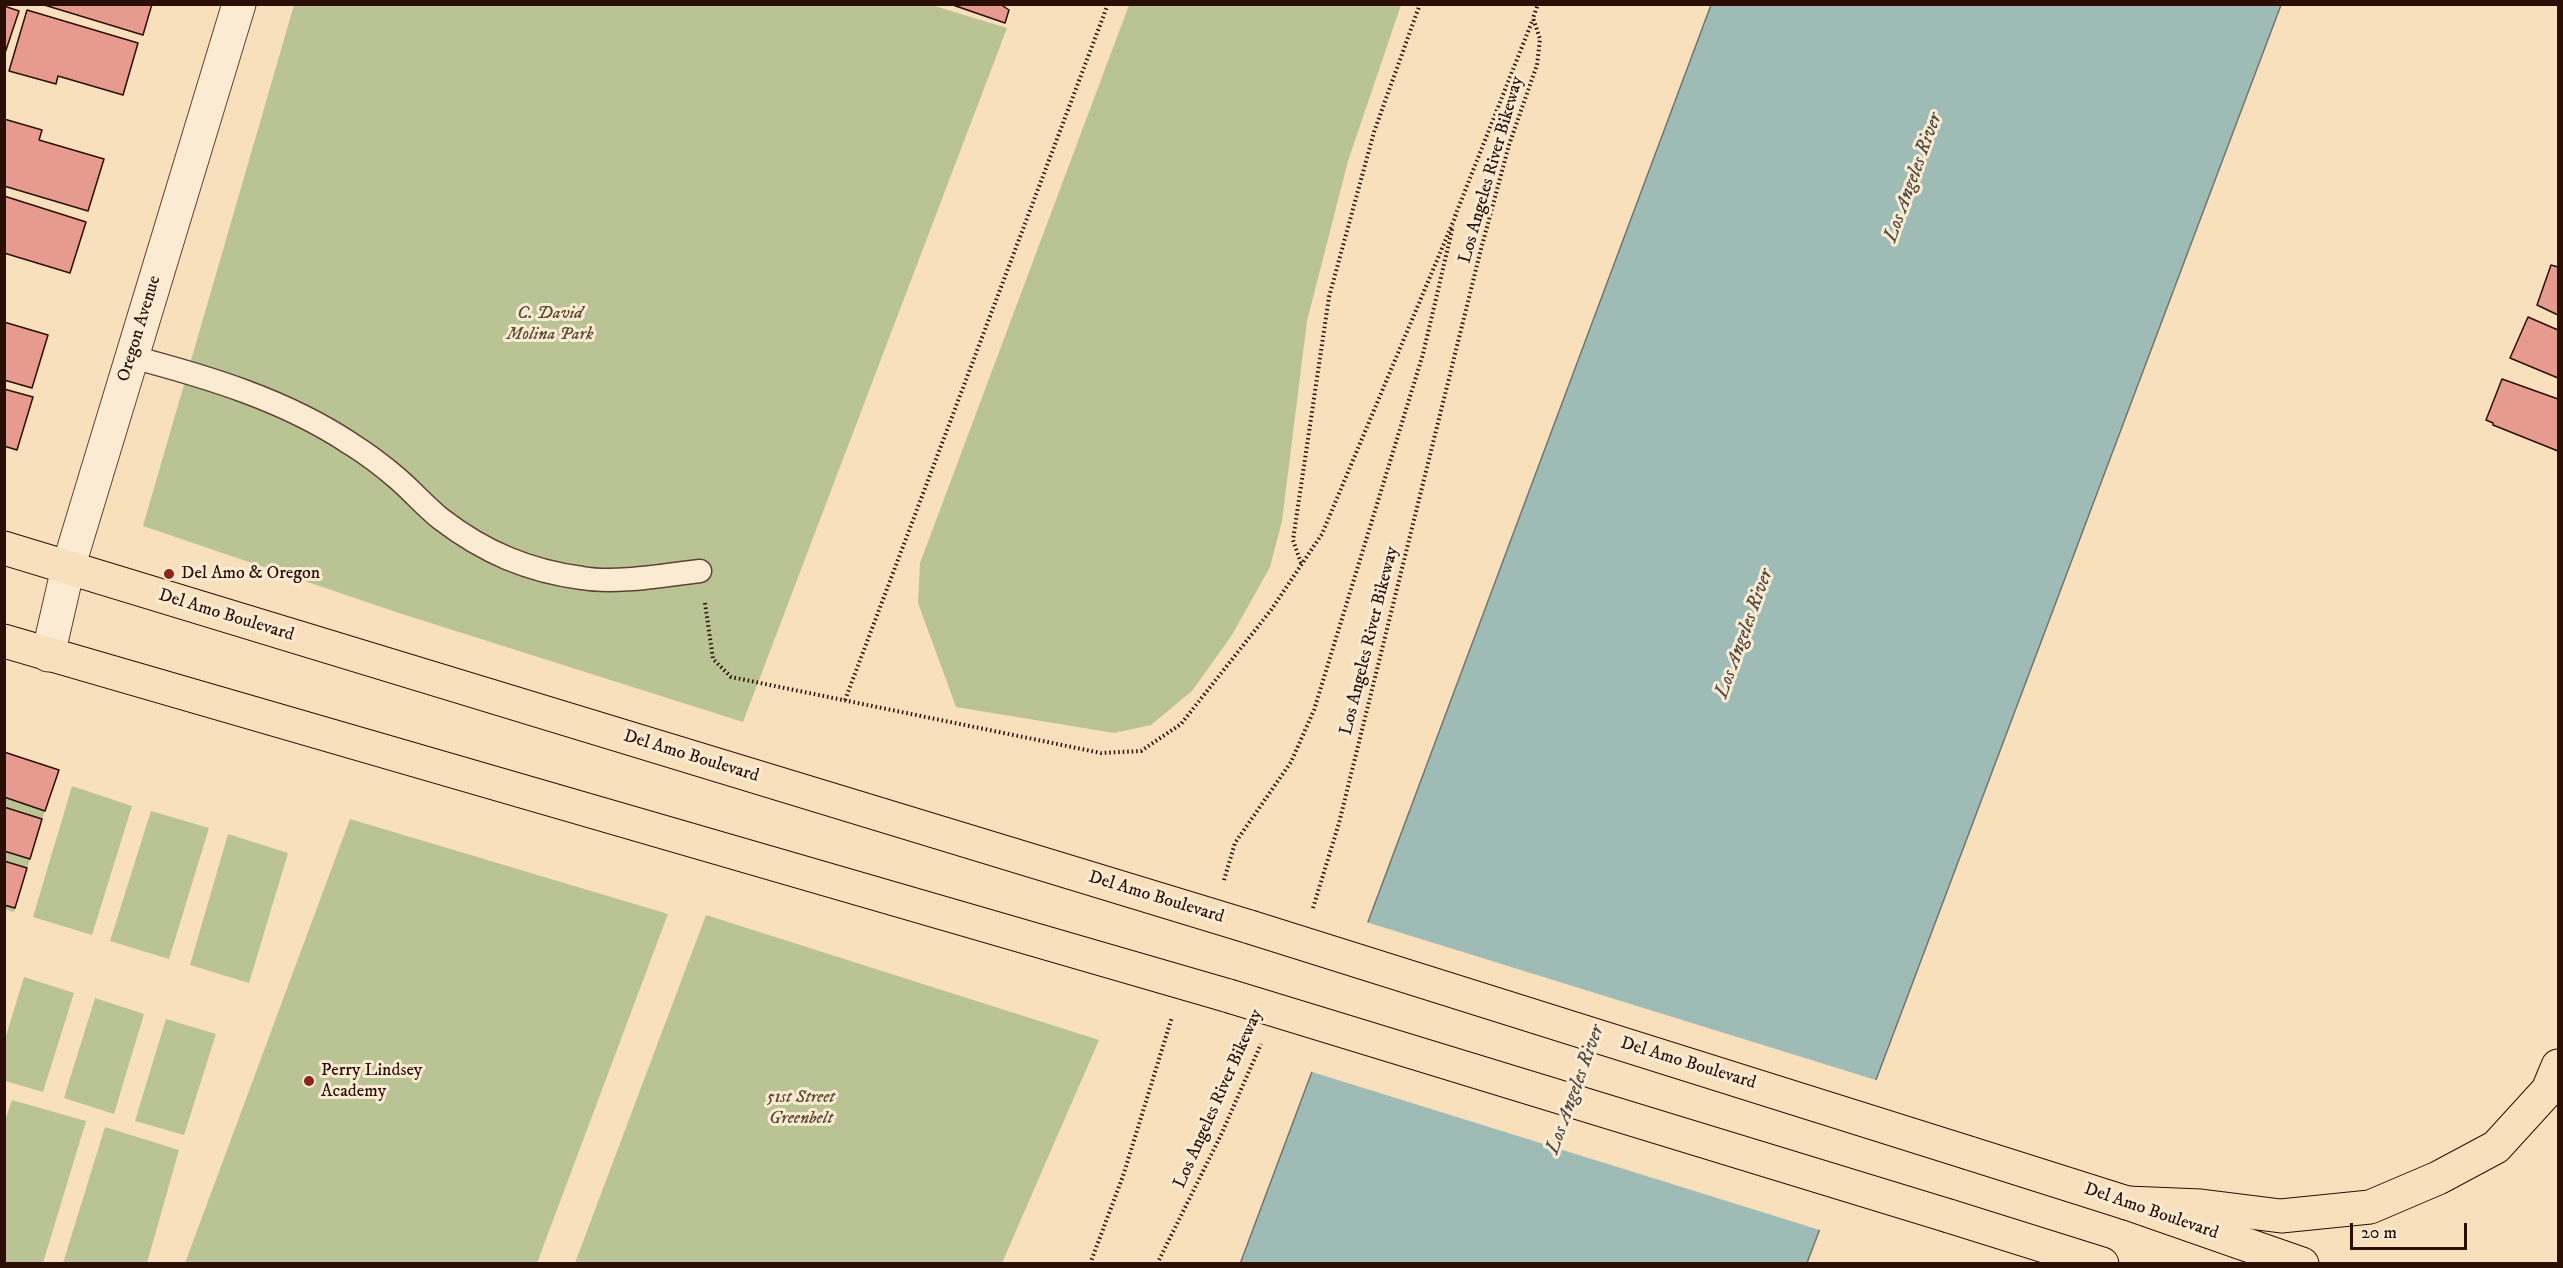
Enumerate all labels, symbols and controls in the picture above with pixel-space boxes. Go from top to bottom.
street label: Los Angeles River Bikeway [1455,74,1529,266]
water label: Los Angeles River [1880,110,1948,246]
street label: Oregon Avenue [114,273,166,385]
park label: C. David Molina Park [507,303,593,346]
street label: Los Angeles River Bikeway [1336,544,1404,738]
place label: Del Amo & Oregon [181,563,320,585]
water label: Los Angeles River [1711,566,1779,702]
marker: Del Amo & Oregon [162,567,176,581]
street label: Del Amo Boulevard [156,585,296,647]
street label: Del Amo Boulevard [621,726,761,788]
street label: Del Amo Boulevard [1086,867,1226,929]
street label: Los Angeles River Bikeway [1170,1006,1268,1192]
water label: Los Angeles River [1542,1022,1610,1158]
street label: Del Amo Boulevard [1618,1033,1758,1095]
place label: Perry Lindsey Academy [321,1060,422,1102]
marker: Perry Lindsey Academy [302,1074,316,1088]
park label: 51st Street Greenbelt [767,1087,835,1130]
street label: Del Amo Boulevard [2081,1179,2221,1245]
scale bar [2353,1211,2470,1249]
text: 20 m [2361,1222,2397,1244]

